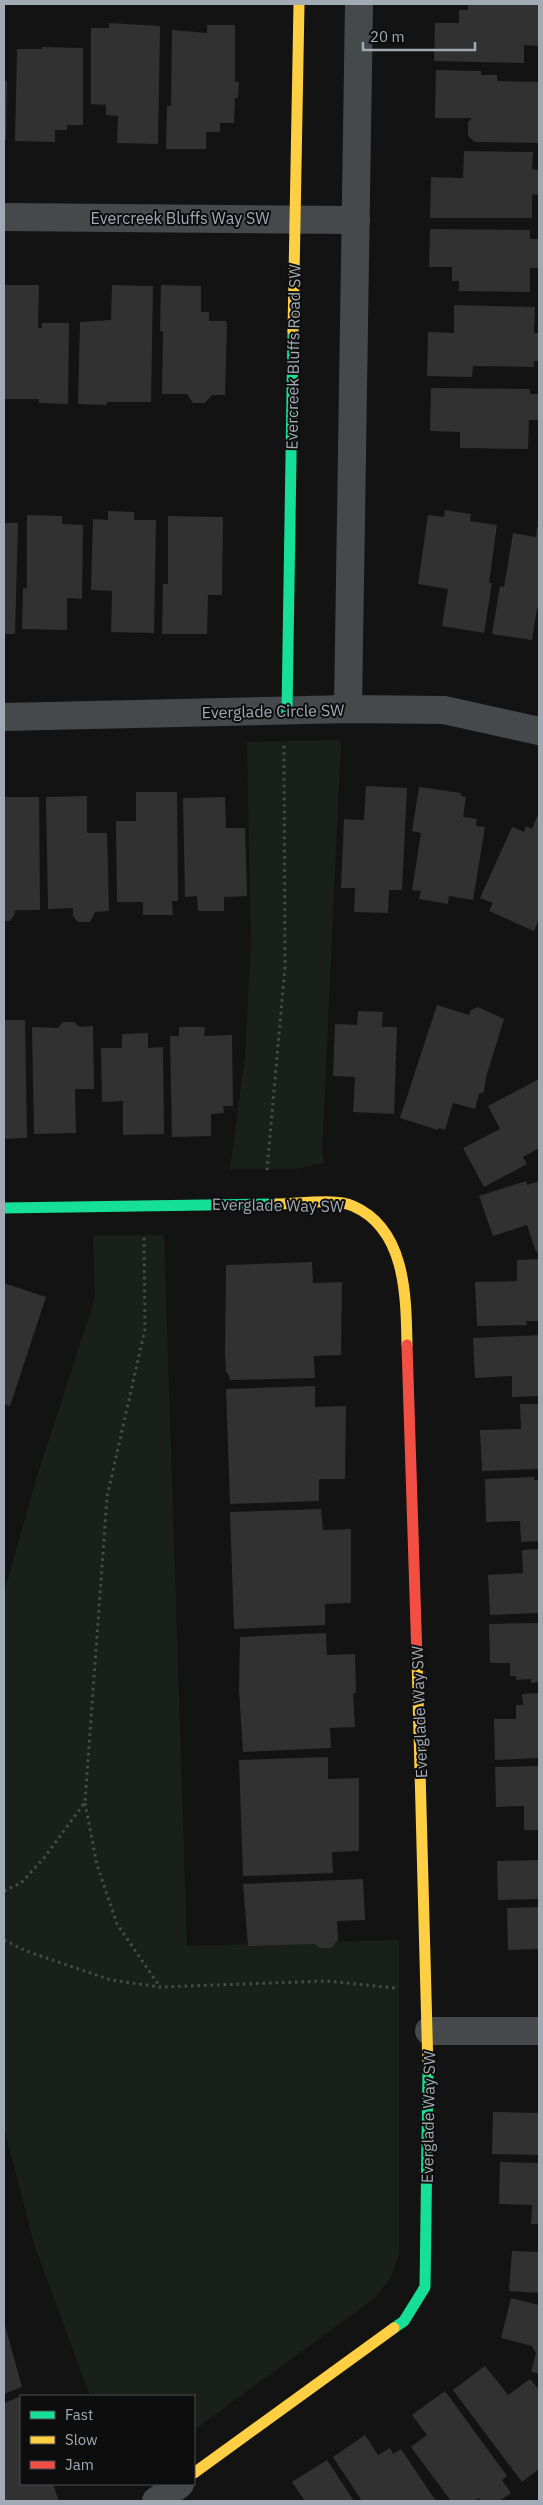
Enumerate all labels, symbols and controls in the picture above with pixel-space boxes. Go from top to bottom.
scale bar [363,20,476,52]
text: 20 m [370,27,405,46]
street label: Evercreek Bluffs Way SW [90,208,270,228]
street label: Evercreek Bluffs Road SW [281,264,305,450]
street label: Everglade Circle SW [201,700,345,722]
street label: Everglade Way SW [212,1194,344,1216]
street label: Everglade Way SW [407,1645,431,1779]
street label: Everglade Way SW [417,2051,439,2183]
legend [20,2395,195,2485]
text: Fast [65,2405,93,2424]
text: Slow [65,2430,98,2449]
text: Jam [65,2455,94,2474]

